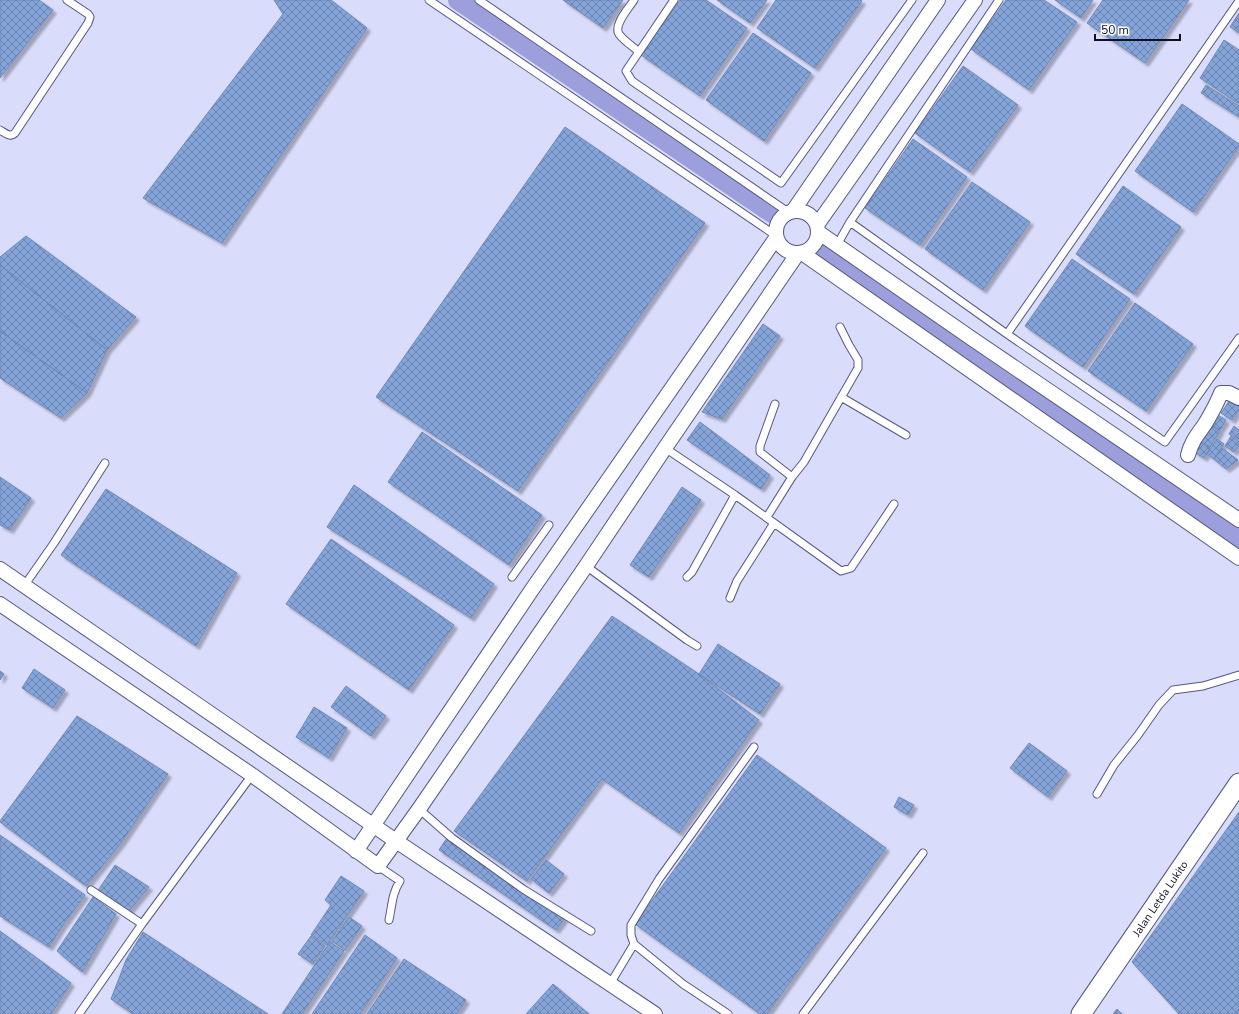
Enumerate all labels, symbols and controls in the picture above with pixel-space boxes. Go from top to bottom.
scale bar [1095,16,1180,42]
text: 50 m [1101,22,1129,38]
street label: Jalan Letda Lukito [1128,858,1191,940]

